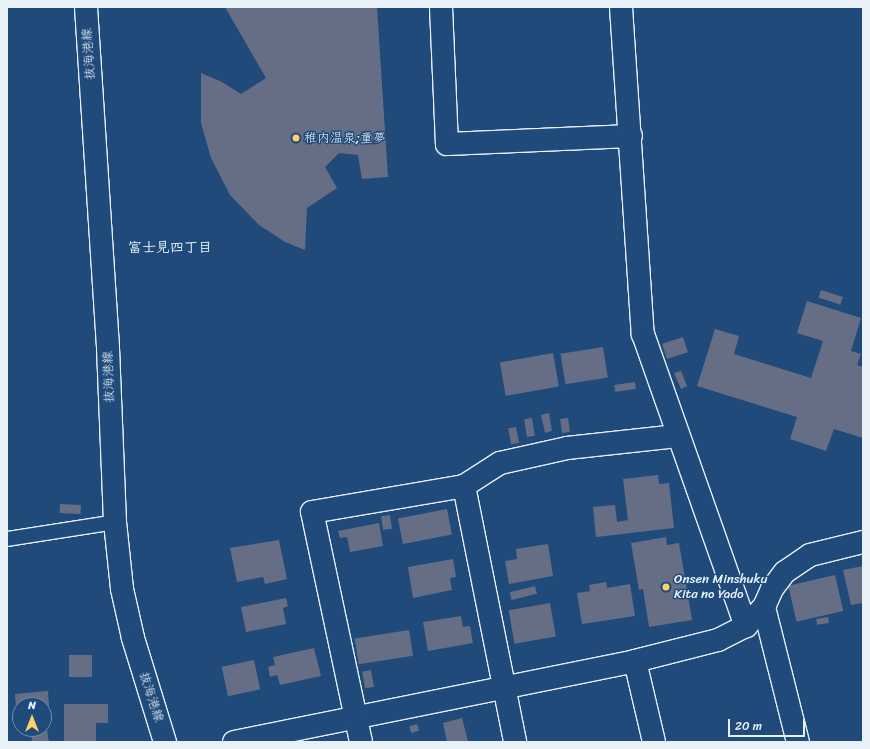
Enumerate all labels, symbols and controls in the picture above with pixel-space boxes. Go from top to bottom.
street label: 抜海港線 [79,28,99,80]
place label: 稚内温泉;童夢 [304,130,386,146]
marker: 稚内温泉;童夢 [291,133,301,143]
district label: 富士見四丁目 [128,240,212,256]
street label: 抜海港線 [100,351,118,403]
place label: Onsen Minshuku Kita no Yado [674,572,767,603]
marker: Onsen Minshuku Kita no Yado [661,582,671,592]
street label: 抜海港線 [136,670,166,724]
text: N [28,696,36,715]
north arrow [12,697,52,737]
scale bar [730,711,807,737]
text: 20 m [735,715,762,737]

